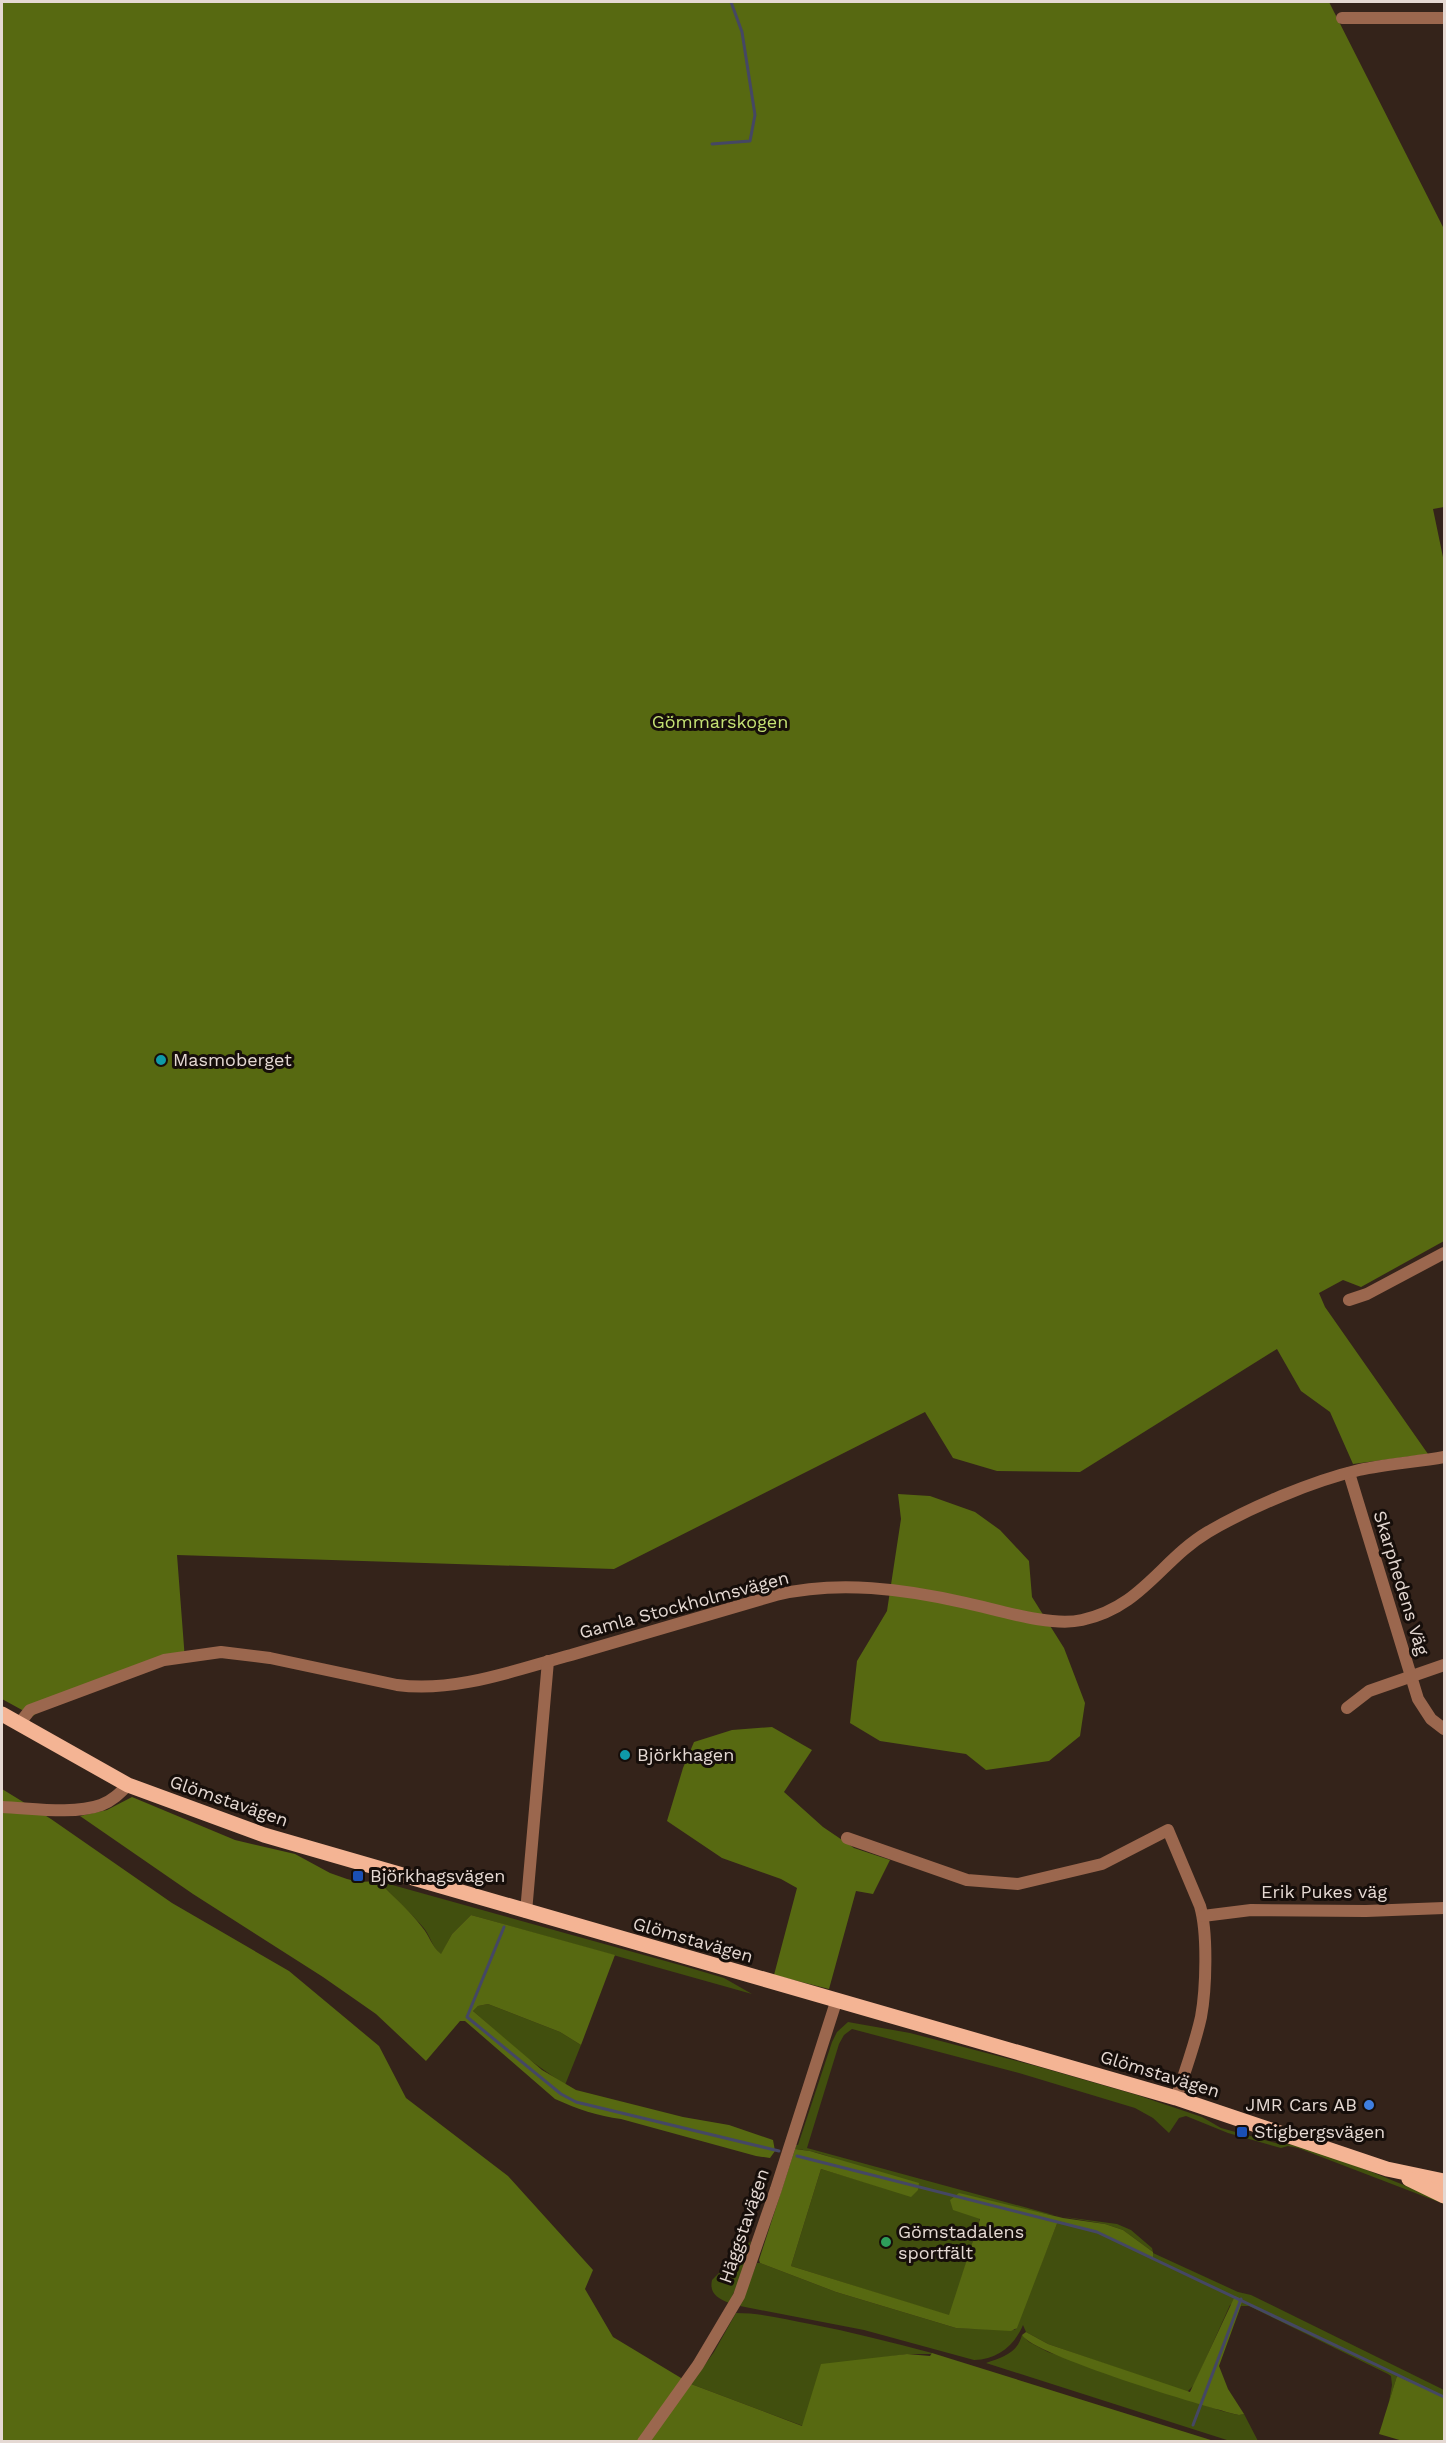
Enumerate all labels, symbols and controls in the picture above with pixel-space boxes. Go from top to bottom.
park label: Gömmarskogen [652,711,788,732]
place label: Masmoberget [173,1049,292,1070]
marker: Masmoberget [154,1053,168,1067]
street label: Skarphedens Väg [1369,1508,1434,1658]
street label: Gamla Stockholmsvägen [577,1566,791,1643]
place label: Björkhagen [637,1744,734,1765]
marker: Björkhagen [618,1748,632,1762]
street label: Glömstavägen [167,1770,291,1831]
place label: Björkhagsvägen [370,1865,505,1886]
marker: Björkhagsvägen [351,1869,365,1883]
street label: Erik Pukes väg [1261,1881,1387,1902]
street label: Glömstavägen [631,1912,756,1967]
street label: Glömstavägen [1098,2045,1222,2102]
place label: JMR Cars AB [1245,2094,1357,2115]
marker: JMR Cars AB [1362,2098,1376,2112]
place label: Stigbergsvägen [1254,2121,1385,2142]
marker: Stigbergsvägen [1235,2125,1249,2139]
street label: Häggstavägen [714,2166,773,2286]
place label: Gömstadalens sportfält [898,2221,1024,2263]
marker: Gömstadalens sportfält [879,2235,893,2249]

